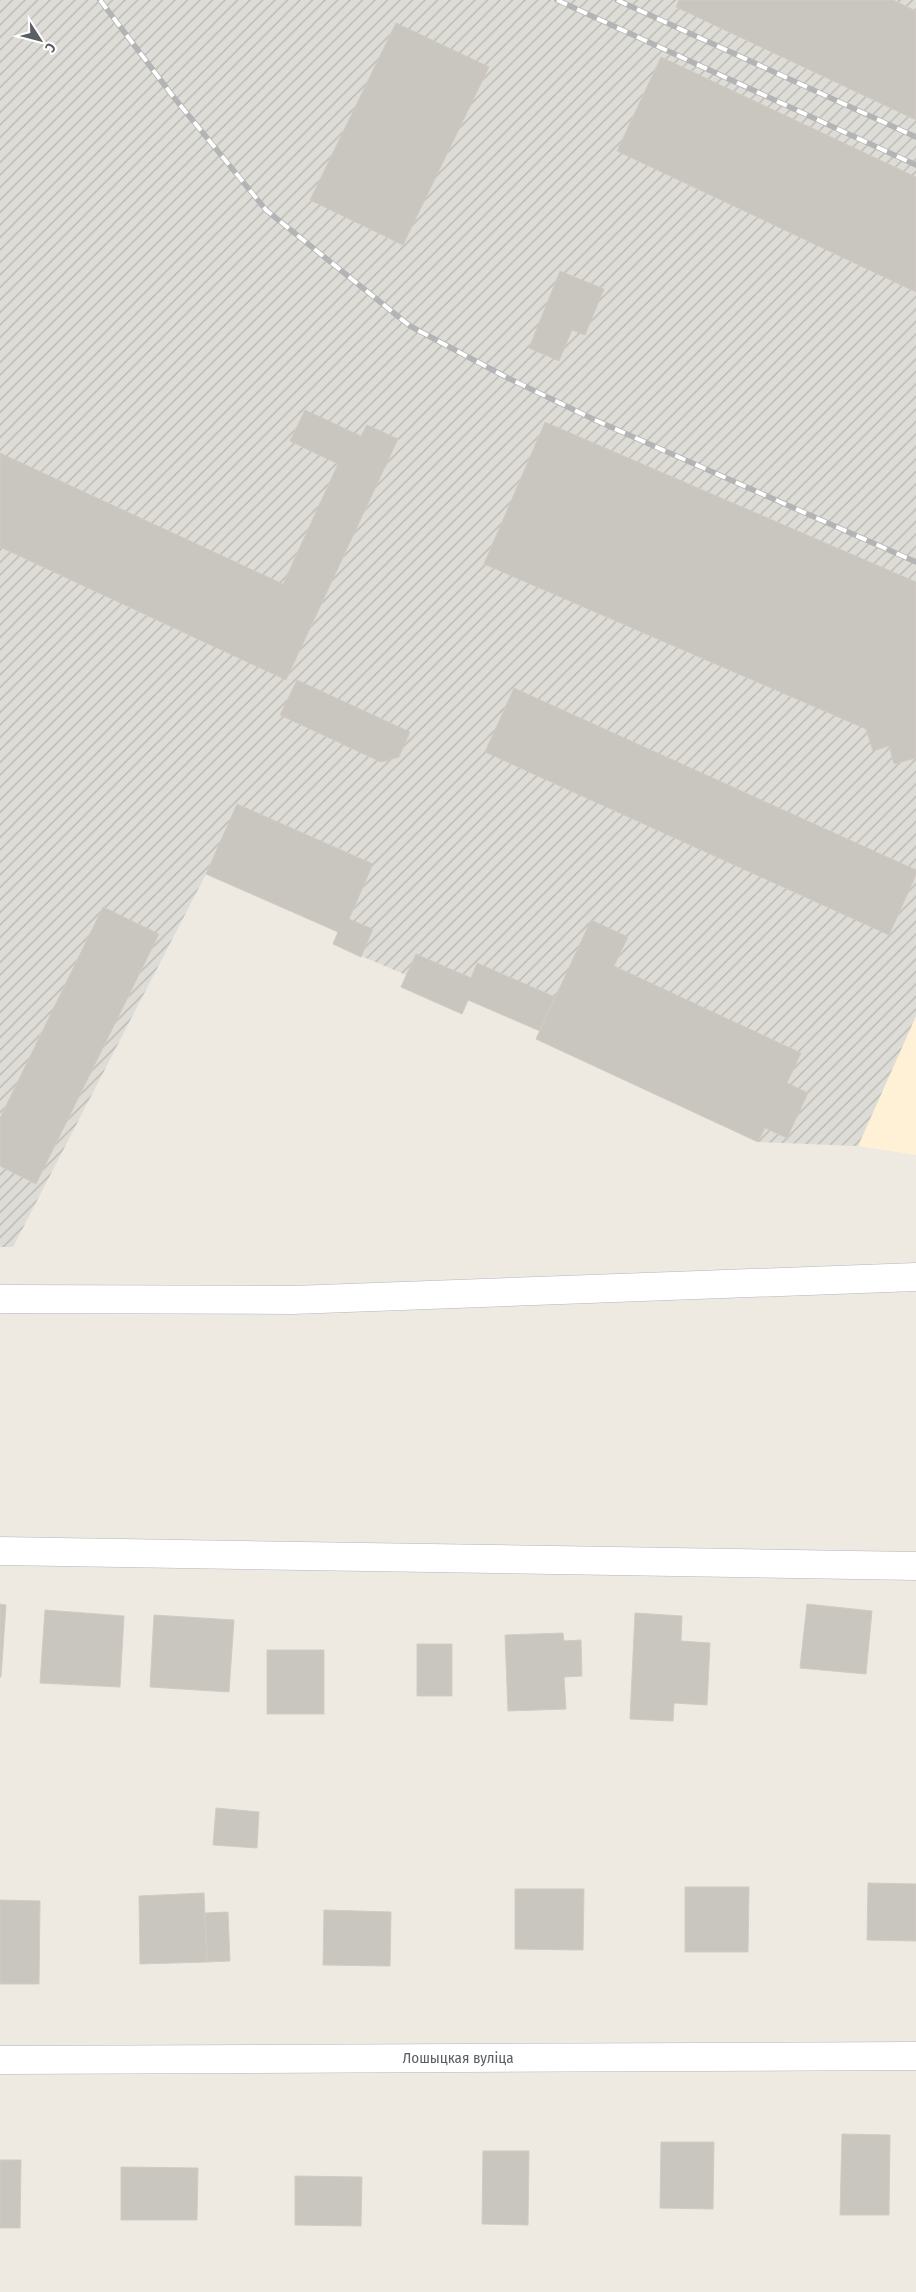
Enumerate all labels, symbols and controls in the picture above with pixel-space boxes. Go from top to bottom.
north arrow [15,15,65,65]
text: С [41,39,59,56]
street label: Лошыцкая вуліца [402,2049,514,2067]

